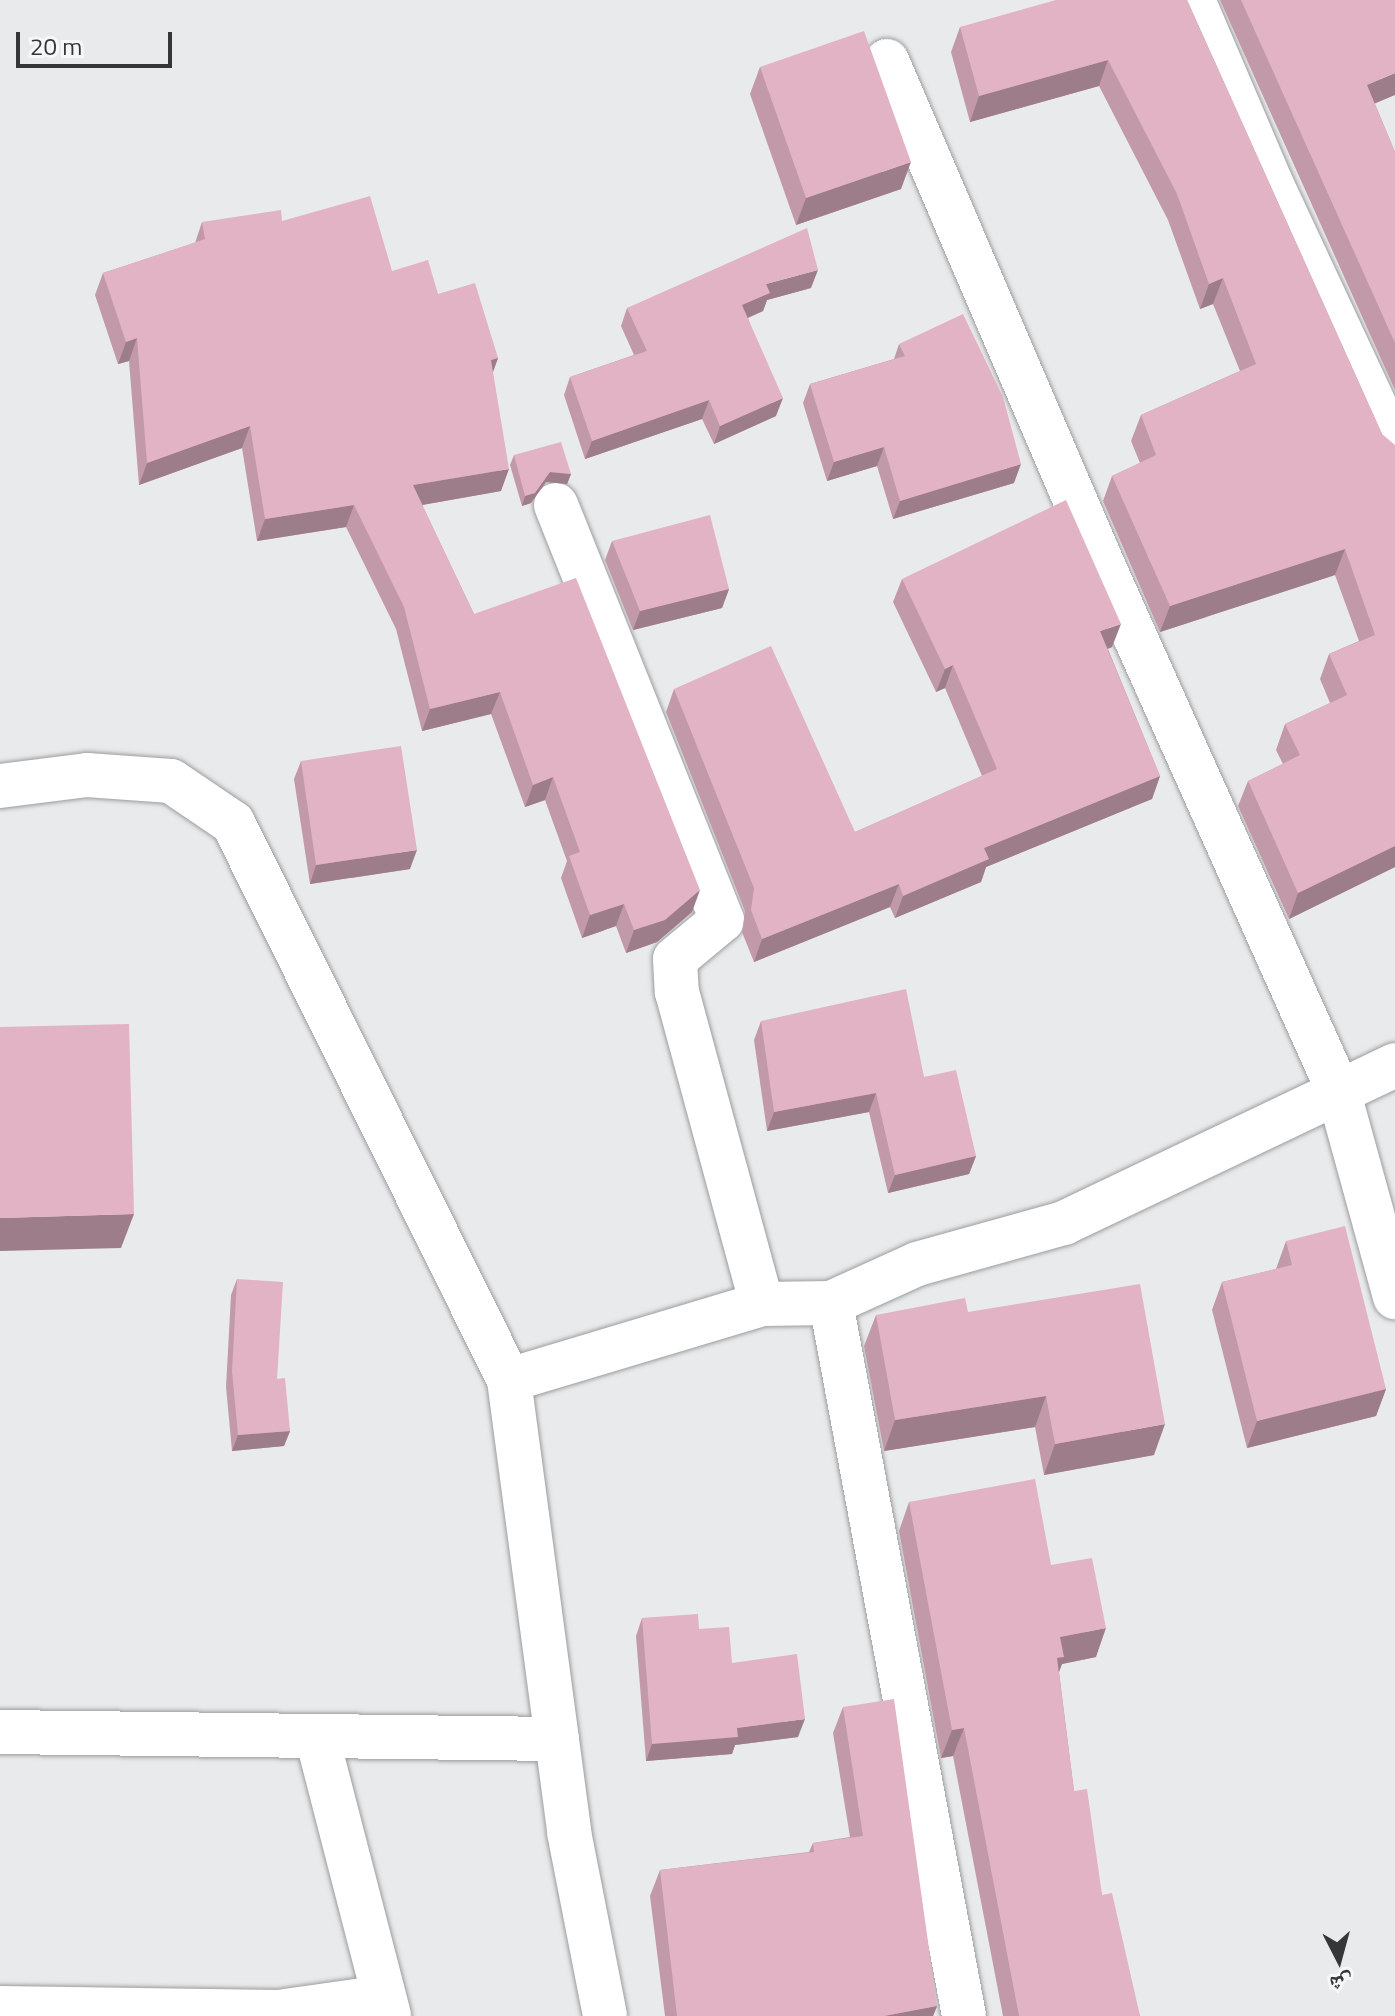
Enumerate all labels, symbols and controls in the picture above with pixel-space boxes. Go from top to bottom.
scale bar [20,16,176,66]
text: 20 m [30,28,82,64]
north arrow [1299,1920,1379,2000]
text: ش [1328,1966,1355,2002]

